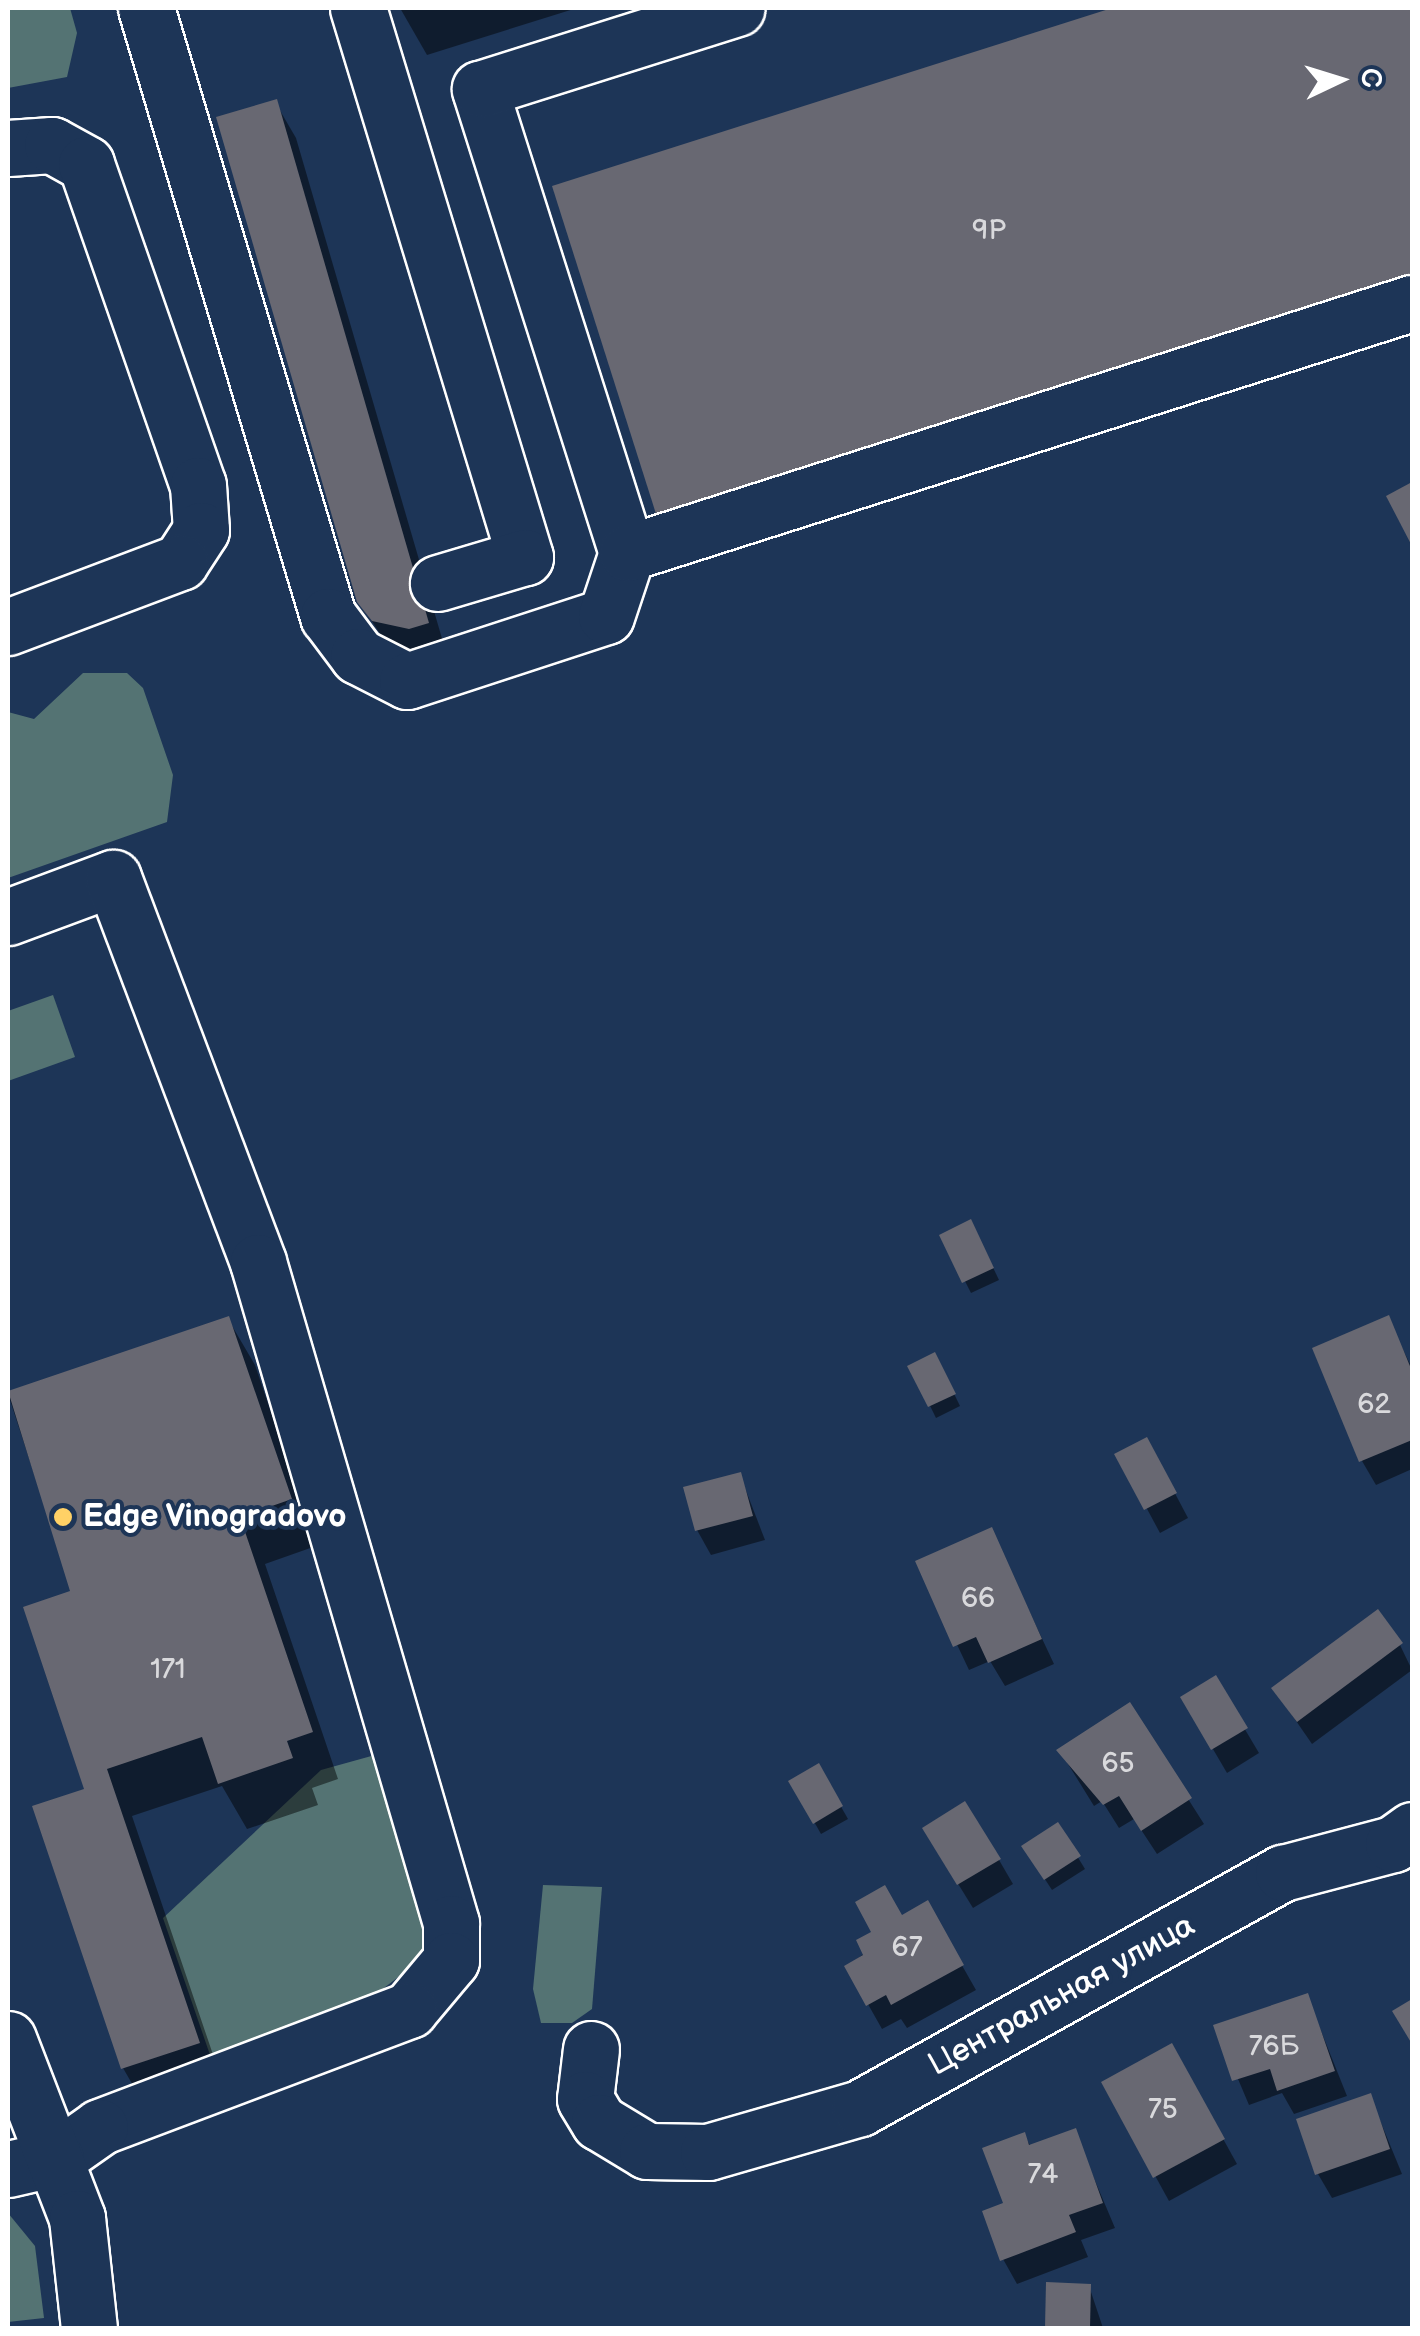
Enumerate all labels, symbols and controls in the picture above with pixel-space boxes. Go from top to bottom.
north arrow [1290,30,1390,130]
text: С [1353,67,1388,89]
house number: 9Р [972,214,1006,248]
house number: 62 [1357,1388,1391,1422]
place label: Edge Vinogradovo [83,1498,348,1536]
marker: Edge Vinogradovo [52,1506,74,1528]
house number: 66 [961,1582,995,1616]
house number: 171 [150,1653,186,1687]
house number: 65 [1101,1747,1135,1781]
street label: Центральная улица [922,1907,1202,2085]
house number: 67 [892,1931,922,1965]
house number: 76Б [1249,2030,1299,2064]
house number: 75 [1148,2093,1178,2127]
house number: 74 [1028,2158,1058,2192]

